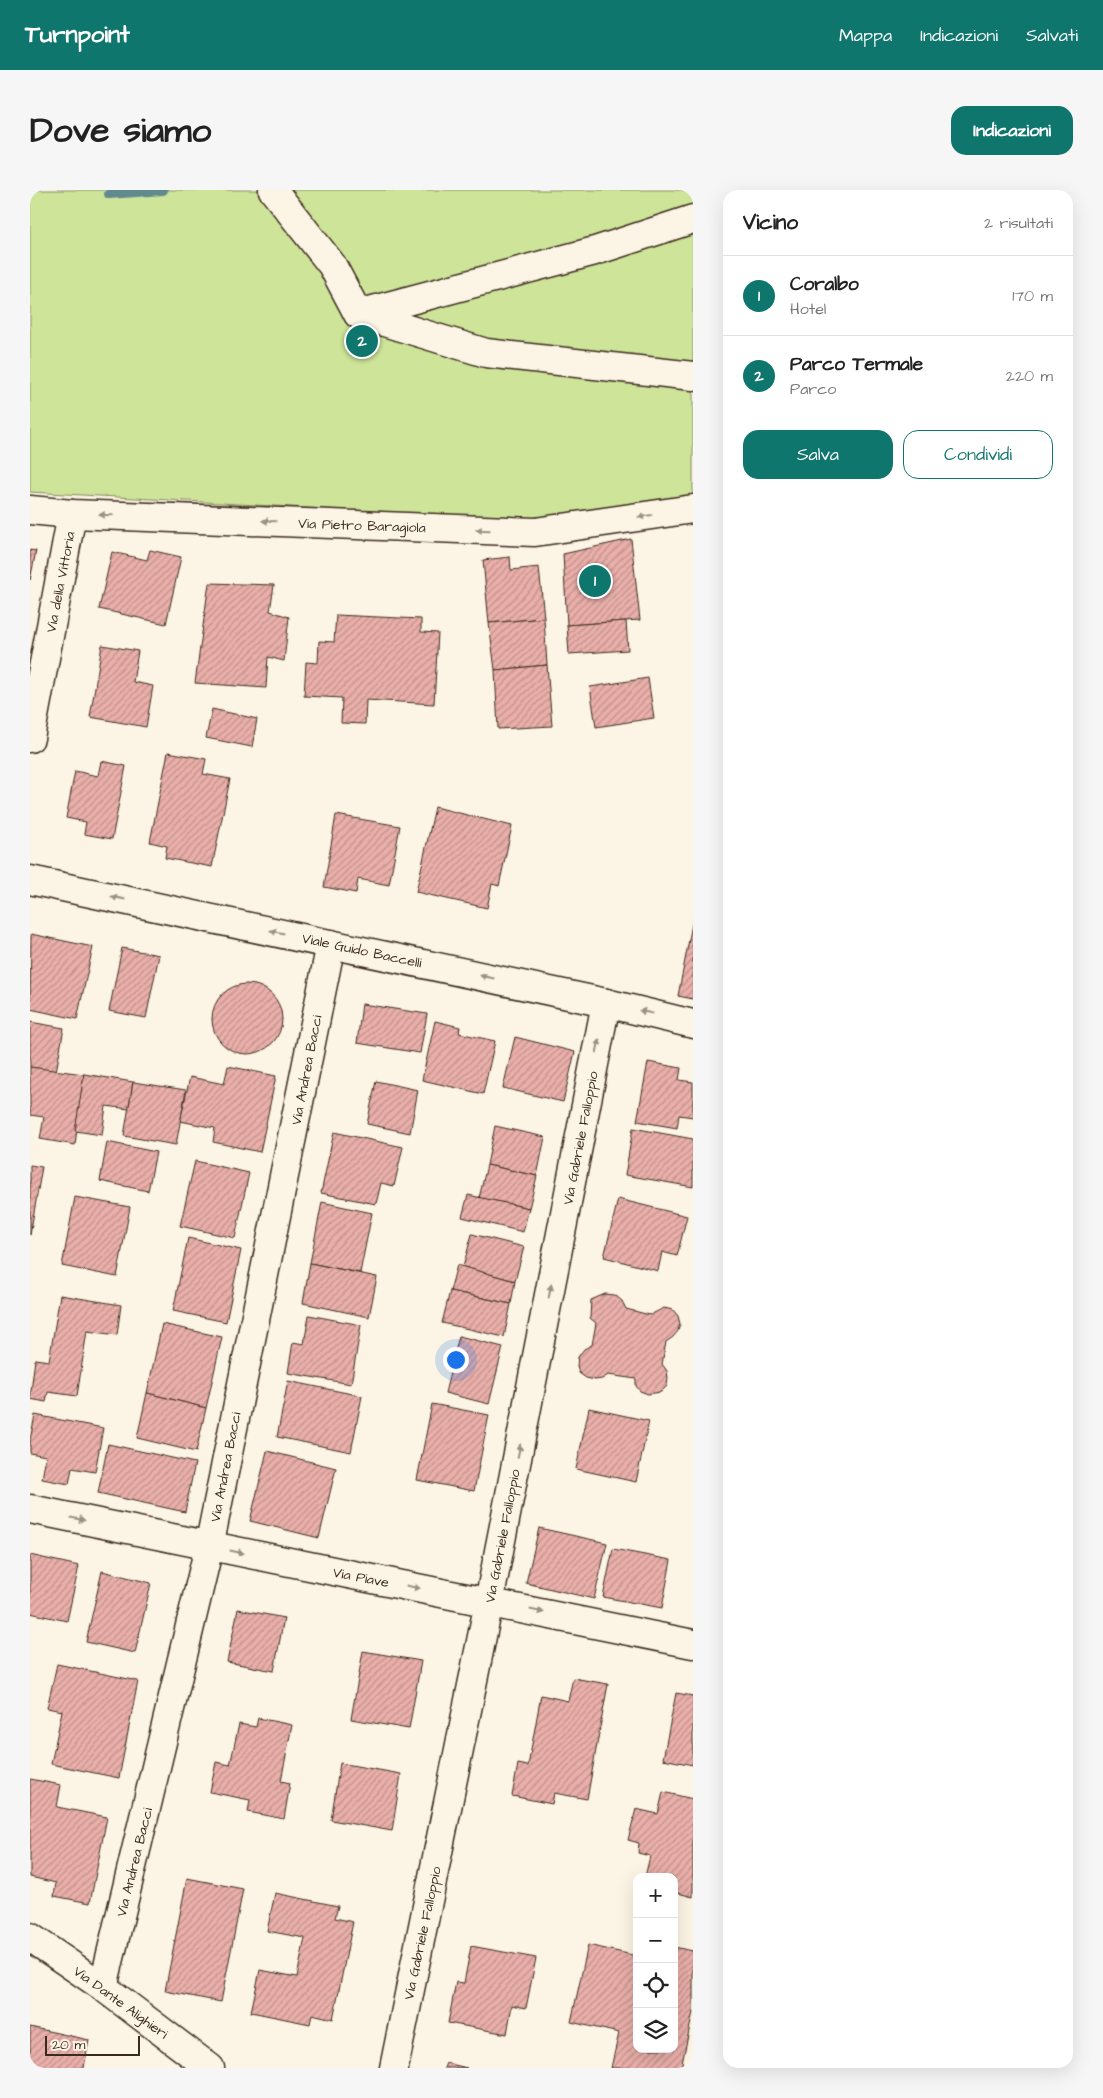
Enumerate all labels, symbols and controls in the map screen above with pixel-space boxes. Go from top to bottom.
text: Turnpoint [25,18,130,52]
text: Mappa [839,23,892,48]
text: Indicazioni [920,23,998,48]
text: Salvati [1026,23,1078,48]
text: Dove siamo [30,106,211,155]
button: Indicazioni [951,106,1073,155]
text: Vicino [743,208,798,237]
text: 2 risultati [984,212,1053,234]
text: Coralbo [790,271,859,298]
text: 1 [758,285,760,307]
text: 170 m [1012,285,1053,307]
text: Hotel [790,298,826,320]
pin: 2 [346,322,378,360]
text: Parco Termale [790,351,923,378]
text: 2 [754,365,764,387]
text: 220 m [1006,365,1053,387]
text: Parco [790,378,836,400]
button: Salva [743,430,893,479]
button: Condividi [903,430,1053,479]
one-way arrow [98,511,114,519]
one-way arrow [636,512,652,520]
street label: Via Pietro Baragiola [298,514,426,538]
one-way arrow [260,517,276,525]
one-way arrow [475,526,491,534]
street label: Via della Vittoria [41,530,81,634]
pin: 1 [579,562,611,600]
one-way arrow [110,894,125,902]
one-way arrow [269,928,284,936]
street label: Viale Guido Baccelli [300,929,423,973]
one-way arrow [479,973,494,981]
one-way arrow [638,1008,653,1016]
street label: Via Andrea Bacci [287,1013,327,1127]
one-way arrow [594,1038,602,1053]
street label: Via Gabriele Falloppio [558,1070,604,1207]
one-way arrow [546,1284,554,1299]
your location [443,1347,469,1373]
street label: Via Andrea Bacci [206,1410,246,1524]
one-way arrow [515,1443,523,1458]
street label: Via Gabriele Falloppio [480,1468,526,1605]
one-way arrow [70,1515,85,1523]
one-way arrow [229,1549,245,1557]
street label: Via Piave [331,1563,391,1593]
one-way arrow [406,1583,422,1591]
one-way arrow [530,1608,546,1616]
street label: Via Andrea Bacci [112,1806,158,1919]
street label: Via Gabriele Falloppio [399,1865,447,2002]
map controls [633,1873,678,2053]
button: + [633,1873,678,1918]
button: − [633,1918,678,1963]
street label: Via Dante Alighieri [69,1962,172,2044]
button: locate [633,1963,678,2008]
button: layers [633,2008,678,2053]
scale bar [45,2033,140,2056]
text: 20 m [52,2035,85,2055]

